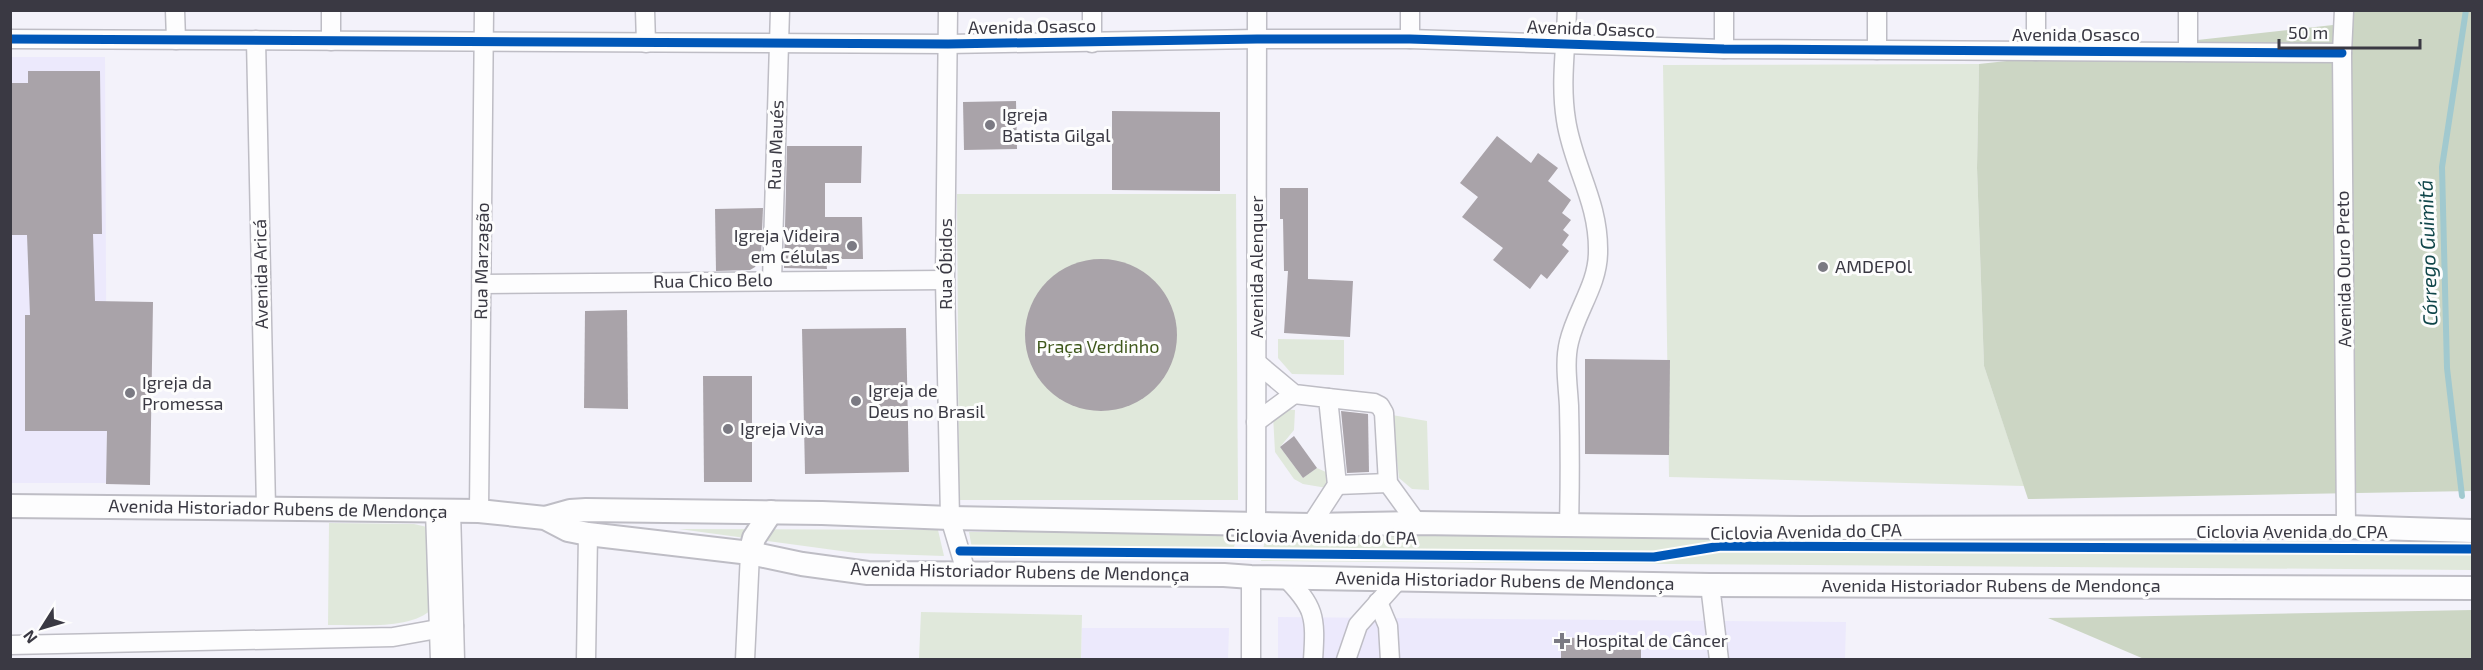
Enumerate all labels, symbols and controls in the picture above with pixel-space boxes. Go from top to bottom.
scale bar [2279,12,2420,50]
street label: Avenida Osasco [968,14,1096,38]
street label: Avenida Osasco [1527,15,1655,41]
text: 50 m [2288,21,2328,43]
street label: Avenida Osasco [2012,23,2140,45]
street label: Rua Maués [762,100,788,190]
place label: Igreja Batista Gilgal [1002,103,1111,146]
marker: Igreja Batista Gilgal [983,118,997,132]
water label: Córrego Guimitá [2412,179,2442,327]
street label: Avenida Ouro Preto [2331,190,2355,348]
street label: Avenida Alenquer [1245,196,1267,338]
street label: Rua Marzagão [469,202,493,320]
street label: Rua Óbidos [934,218,956,310]
street label: Avenida Aricá [248,219,272,329]
place label: Igreja Videira em Células [734,224,840,267]
marker: Igreja Videira em Células [845,239,859,253]
place label: AMDEPOl [1835,255,1913,277]
marker: AMDEPOl [1816,260,1830,274]
street label: Rua Chico Belo [653,268,773,292]
park label: Praça Verdinho [1037,335,1159,358]
place label: Igreja da Promessa [142,371,223,414]
place label: Igreja de Deus no Brasil [868,379,986,422]
marker: Igreja da Promessa [123,386,137,400]
marker: Igreja de Deus no Brasil [849,394,863,408]
place label: Igreja Viva [740,417,824,439]
marker: Igreja Viva [721,422,735,436]
street label: Avenida Historiador Rubens de Mendonça [108,494,448,523]
street label: Ciclovia Avenida do CPA [1710,518,1903,544]
street label: Ciclovia Avenida do CPA [2196,520,2389,542]
street label: Ciclovia Avenida do CPA [1225,523,1418,549]
street label: Avenida Historiador Rubens de Mendonça [850,557,1190,586]
street label: Avenida Historiador Rubens de Mendonça [1335,566,1675,595]
street label: Avenida Historiador Rubens de Mendonça [1821,574,2161,597]
north arrow [12,598,72,658]
text: N [19,627,41,648]
place label: Hospital de Câncer [1576,629,1728,651]
marker: Hospital de Câncer [1553,632,1571,650]

